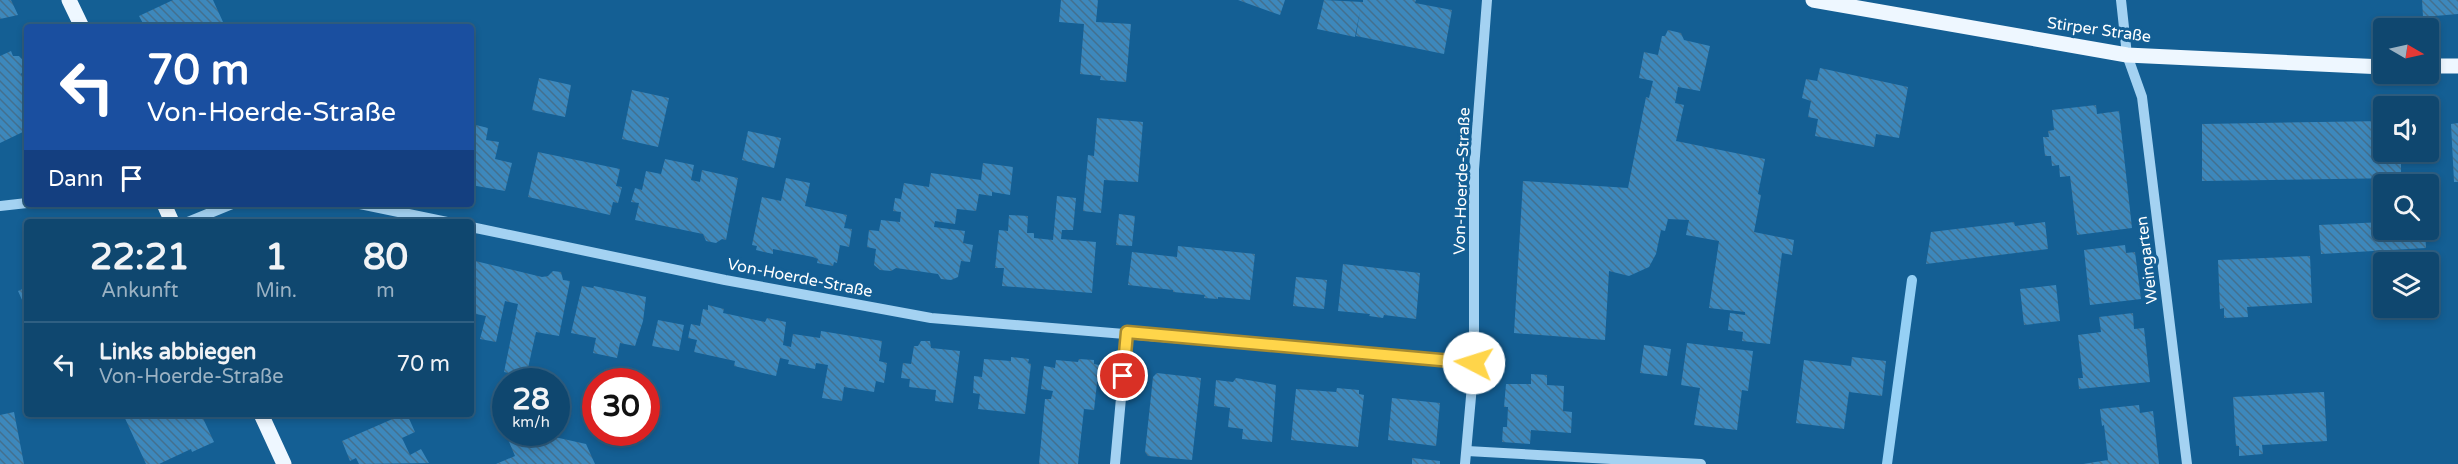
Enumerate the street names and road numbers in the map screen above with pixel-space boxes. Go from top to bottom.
street label: Stirper Straße [2046,13,2152,47]
street label: Von-Hoerde-Straße [1449,107,1475,255]
street label: Weingarten [2132,215,2162,305]
street label: Von-Hoerde-Straße [726,254,874,302]

